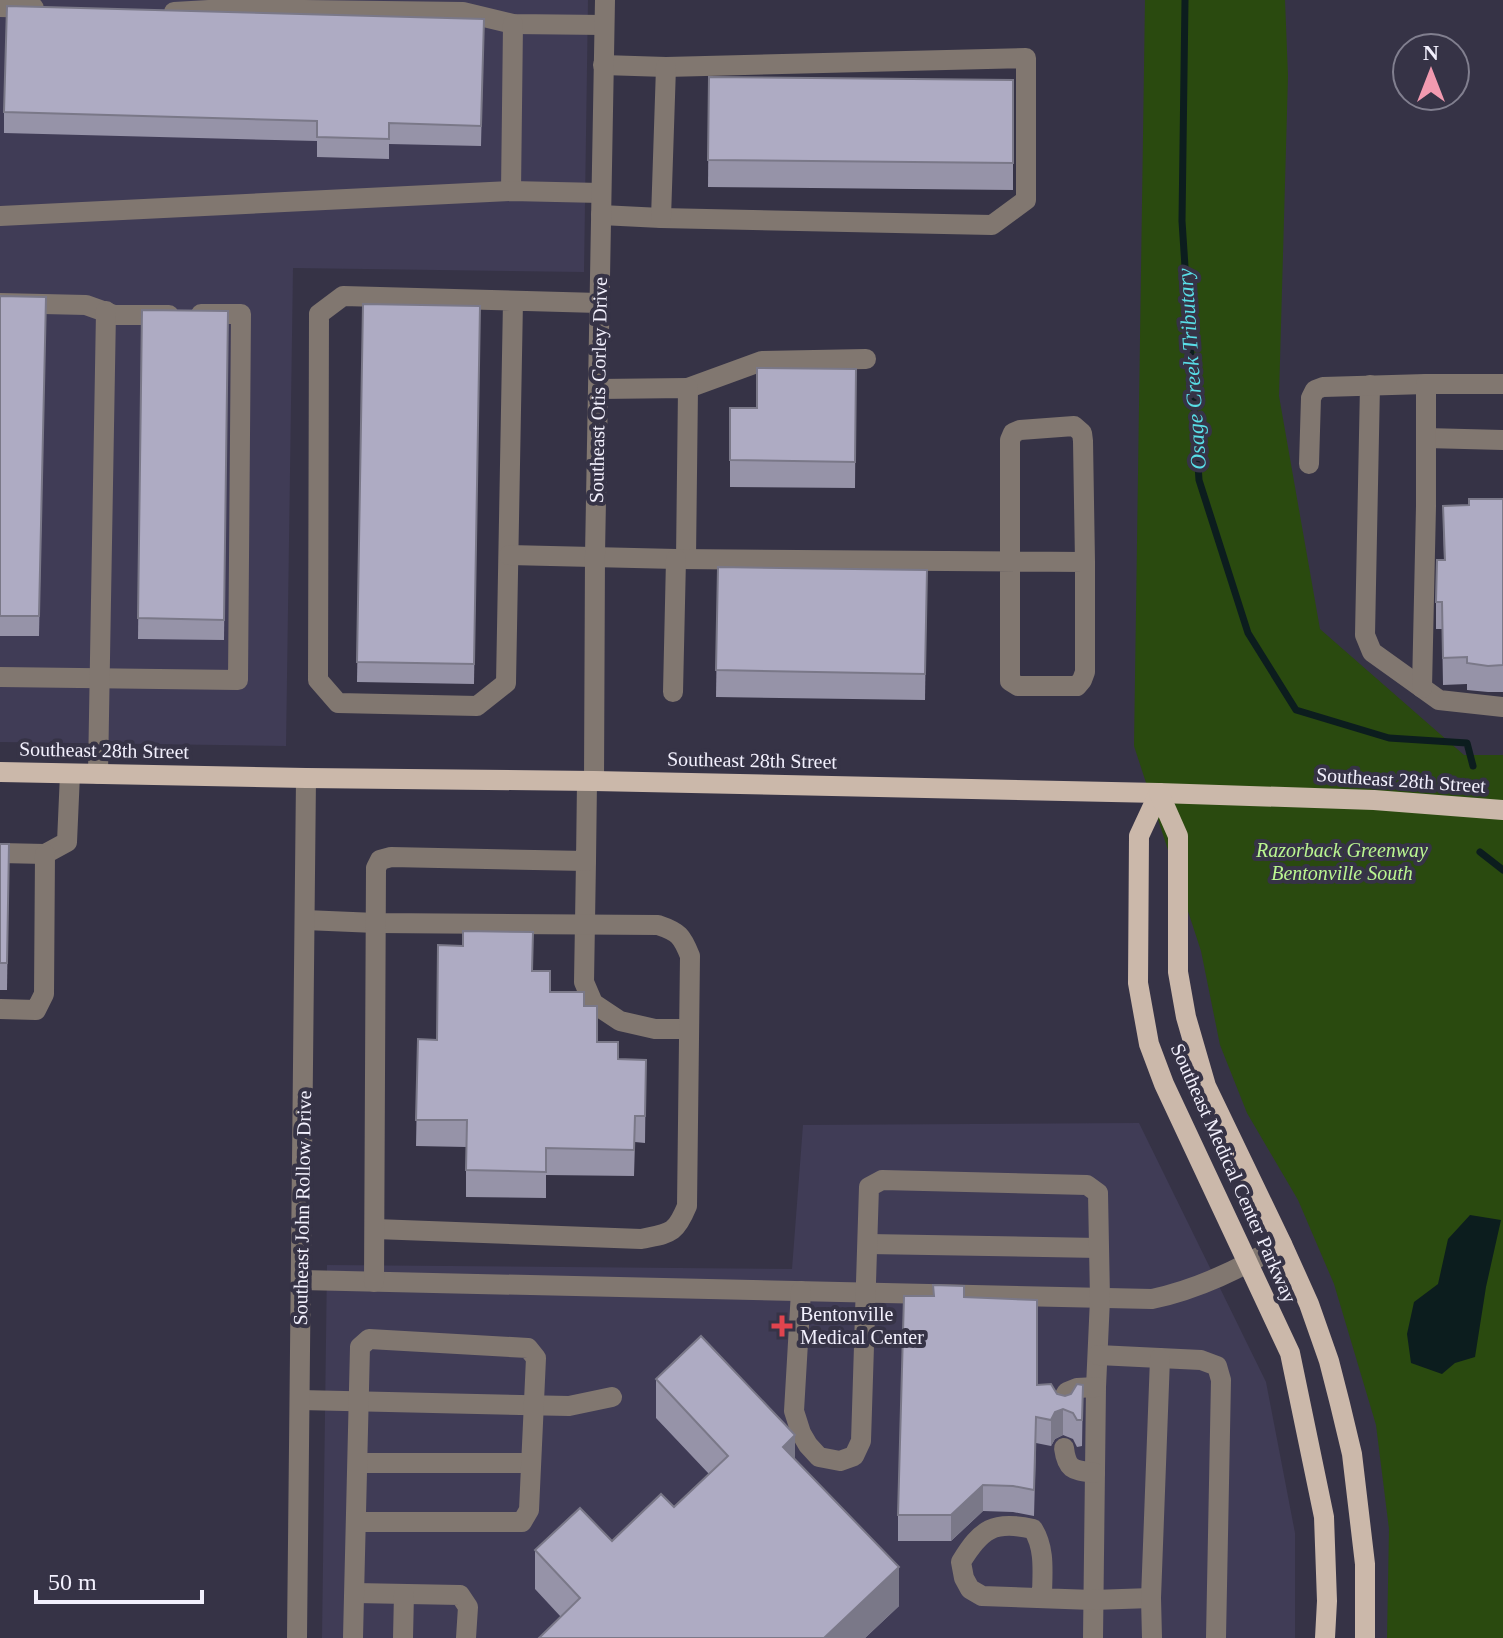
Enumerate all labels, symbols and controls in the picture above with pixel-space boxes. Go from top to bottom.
north arrow [1391,32,1471,112]
text: N [1423,40,1439,65]
water label: Osage Creek Tributary [1172,267,1211,471]
street label: Southeast Otis Corley Drive [585,277,612,503]
street label: Southeast 28th Street [19,738,190,762]
street label: Southeast 28th Street [667,748,838,772]
street label: Southeast 28th Street [1315,763,1487,797]
park label: Razorback Greenway Bentonville South [1255,839,1428,884]
street label: Southeast Medical Center Parkway [1166,1040,1301,1307]
street label: Southeast John Rollow Drive [289,1090,315,1326]
place label: Bentonville Medical Center [800,1303,924,1348]
marker: Bentonville Medical Center [771,1315,793,1337]
scale bar [36,1554,202,1604]
text: 50 m [48,1569,97,1595]

